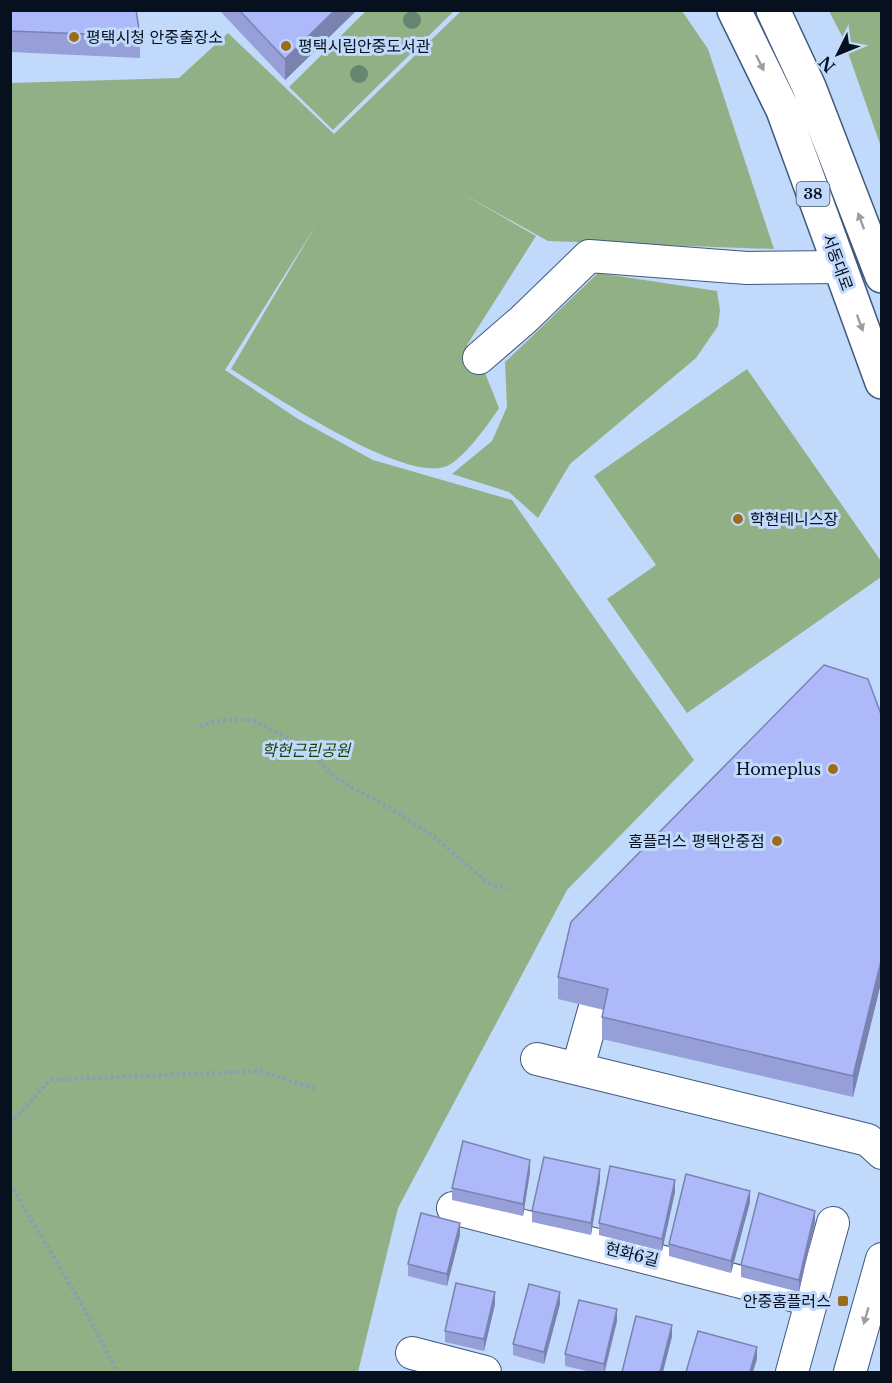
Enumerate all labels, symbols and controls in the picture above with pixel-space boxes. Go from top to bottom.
north arrow [808,24,868,84]
place label: 평택시청 안중출장소 [86,27,223,47]
marker: 평택시청 안중출장소 [67,30,81,44]
place label: 평택시립안중도서관 [298,36,431,56]
marker: 평택시립안중도서관 [279,39,293,53]
text: N [815,52,839,77]
one-way arrow [756,54,765,71]
road number: 38 [796,182,830,206]
one-way arrow [856,212,866,230]
street label: 서동대로 [819,231,858,293]
one-way arrow [856,314,866,332]
place label: 학현테니스장 [750,509,839,529]
marker: 학현테니스장 [731,512,745,526]
park label: 학현근린공원 [262,740,351,760]
place label: Homeplus [736,759,821,779]
marker: Homeplus [826,762,840,776]
place label: 홈플러스 평택안중점 [628,831,765,851]
marker: 홈플러스 평택안중점 [770,834,784,848]
street label: 현화6길 [603,1238,661,1270]
place label: 안중홈플러스 [743,1291,831,1311]
marker: 안중홈플러스 [836,1294,850,1308]
one-way arrow [861,1307,870,1325]

